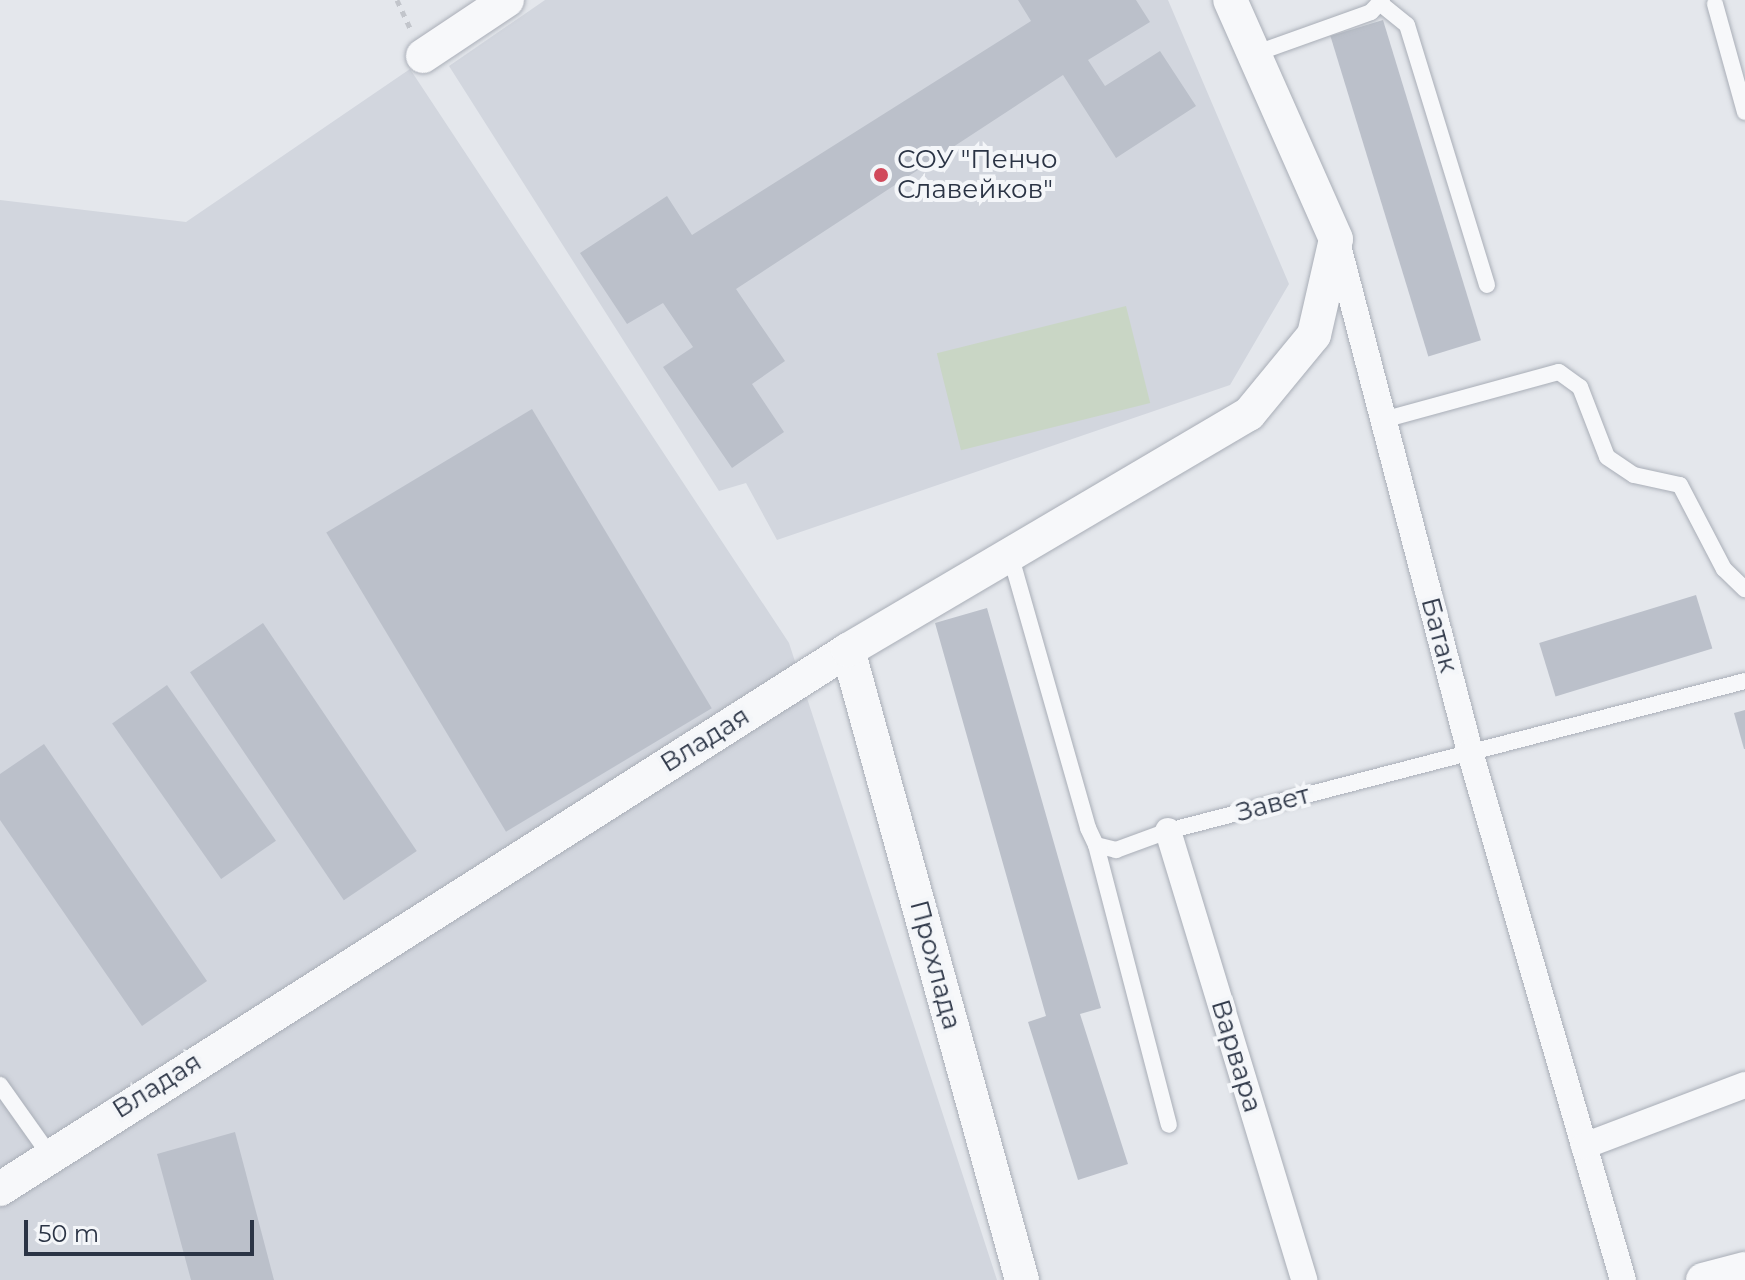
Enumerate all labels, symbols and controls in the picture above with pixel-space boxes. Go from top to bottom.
place label: СОУ "Пенчо Славейков" [897,144,1058,206]
marker: СОУ "Пенчо Славейков" [872,166,890,184]
street label: Батак [1414,594,1464,676]
street label: Владая [655,701,755,779]
street label: Завет [1233,779,1313,829]
street label: Прохлада [903,897,967,1033]
street label: Варвара [1204,996,1268,1116]
street label: Владая [107,1047,207,1125]
scale bar [28,1204,258,1254]
text: 50 m [38,1219,99,1248]

